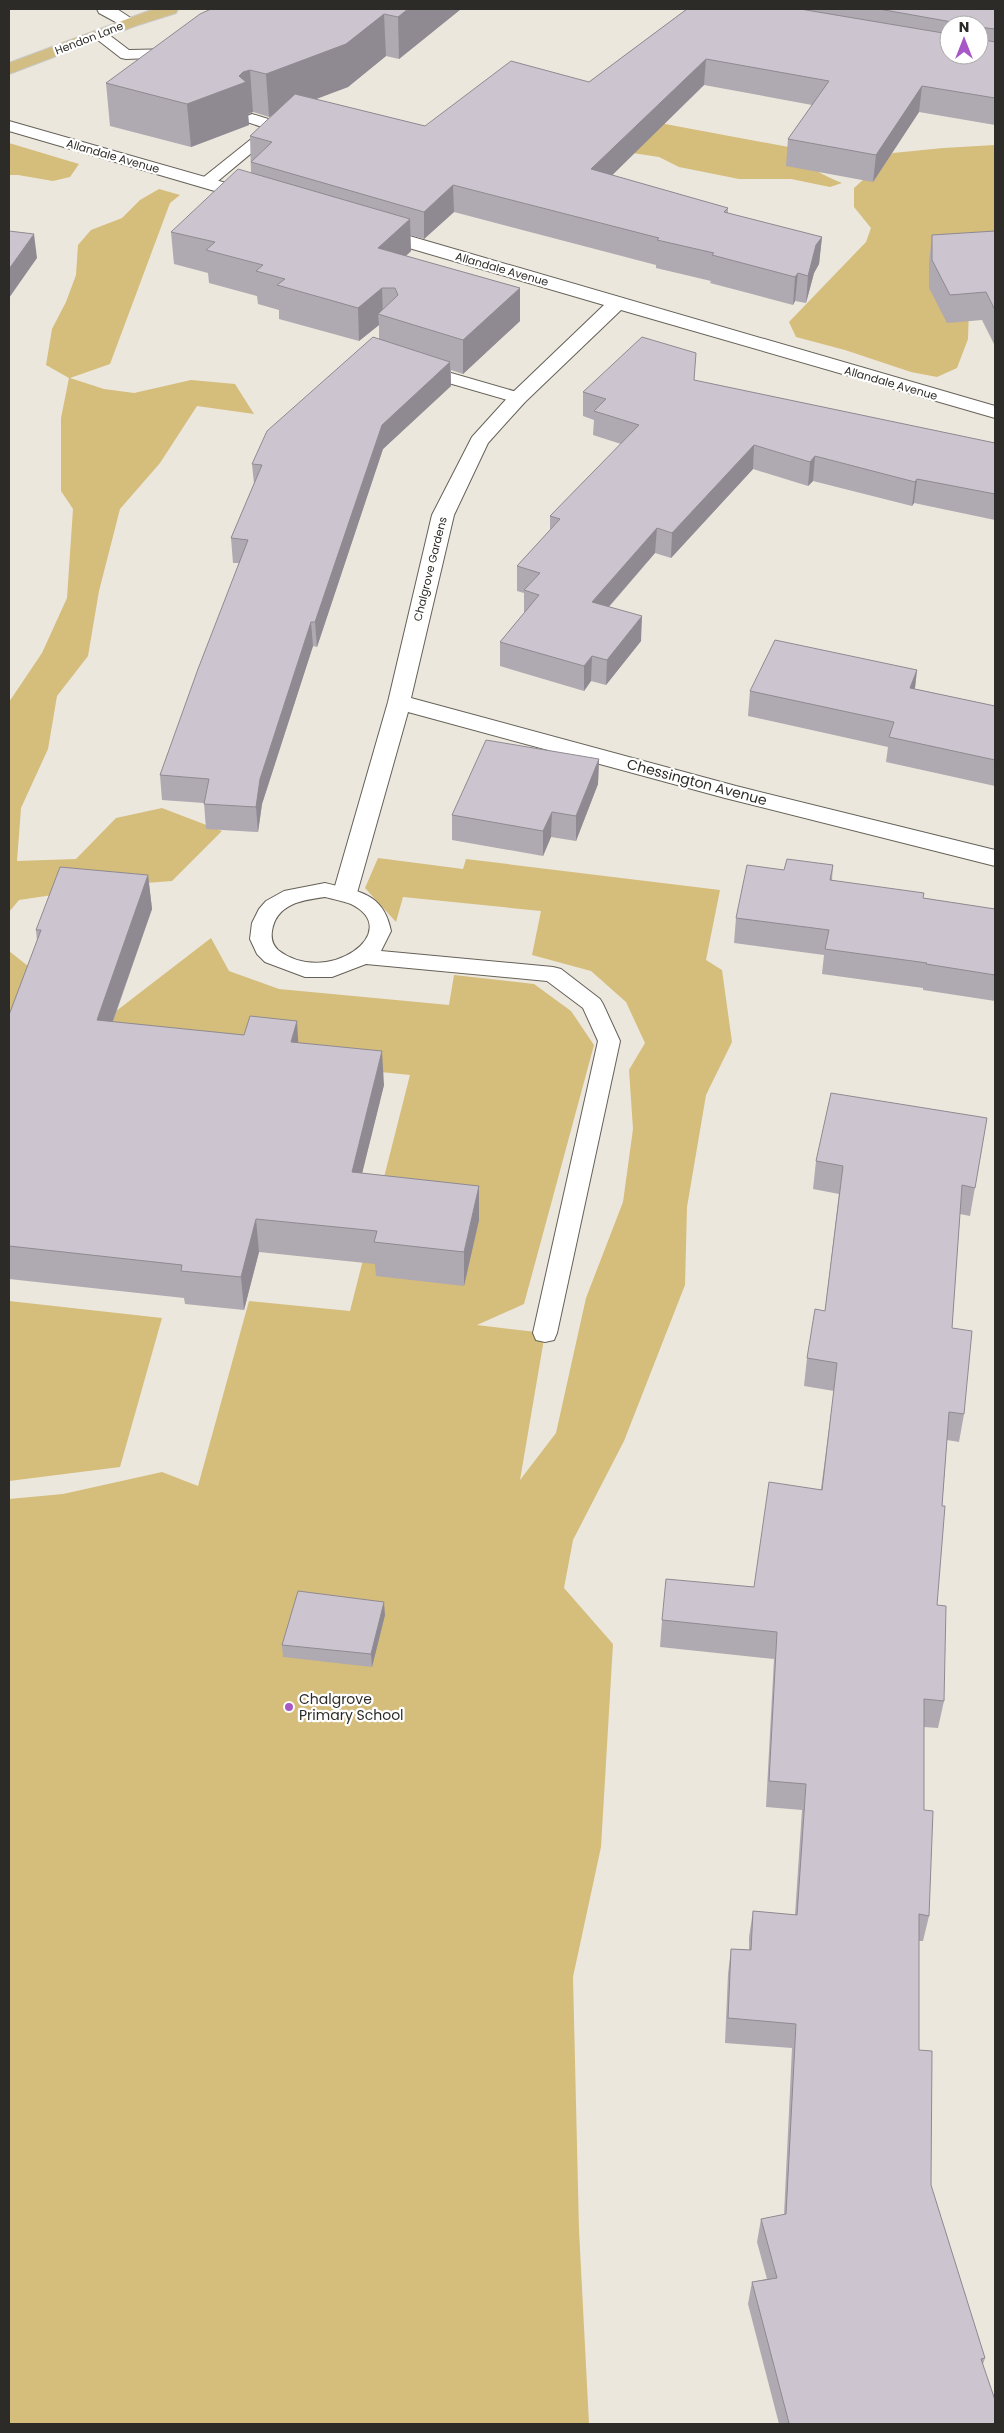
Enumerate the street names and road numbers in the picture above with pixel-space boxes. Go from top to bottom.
street label: Hendon Lane [53,18,126,58]
street label: Allandale Avenue [65,135,161,177]
street label: Allandale Avenue [454,248,550,290]
street label: Allandale Avenue [843,362,939,404]
street label: Chalgrove Gardens [409,515,451,623]
street label: Chessington Avenue [625,754,770,810]

